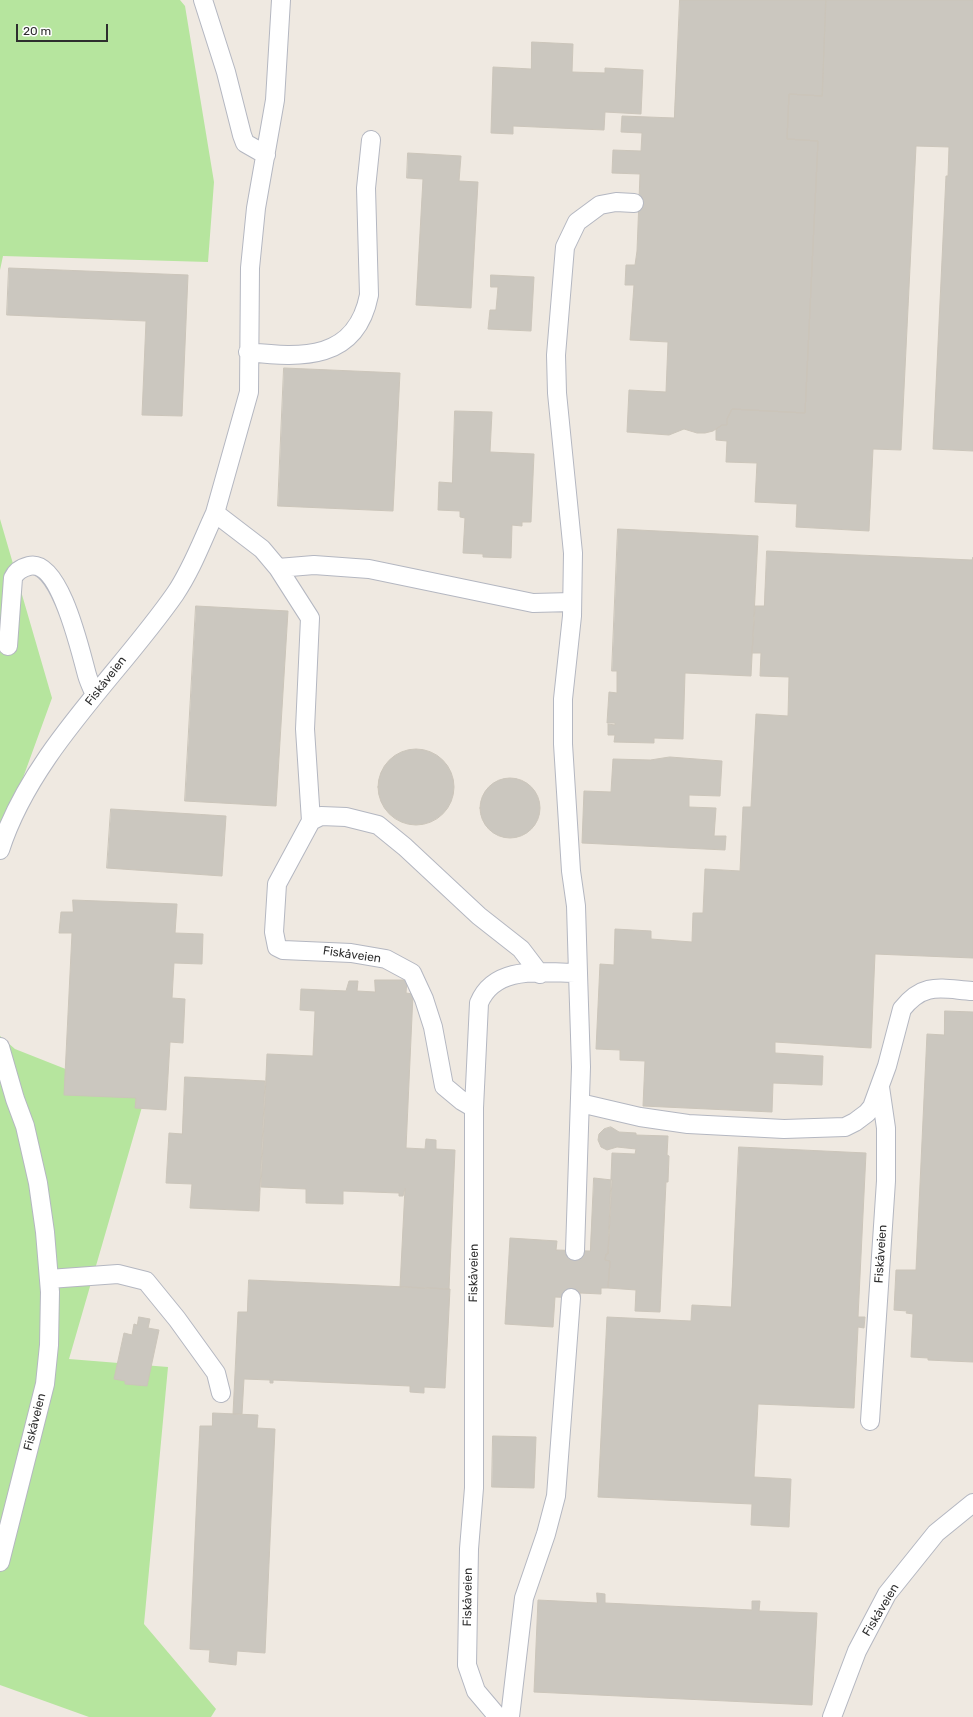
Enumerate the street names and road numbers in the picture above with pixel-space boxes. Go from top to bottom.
street label: Fiskåveien [82,653,130,709]
street label: Fiskåveien [322,944,382,966]
street label: Fiskåveien [872,1224,890,1284]
street label: Fiskåveien [466,1244,482,1302]
street label: Fiskåveien [21,1392,49,1452]
street label: Fiskåveien [460,1568,476,1626]
street label: Fiskåveien [860,1581,902,1639]

